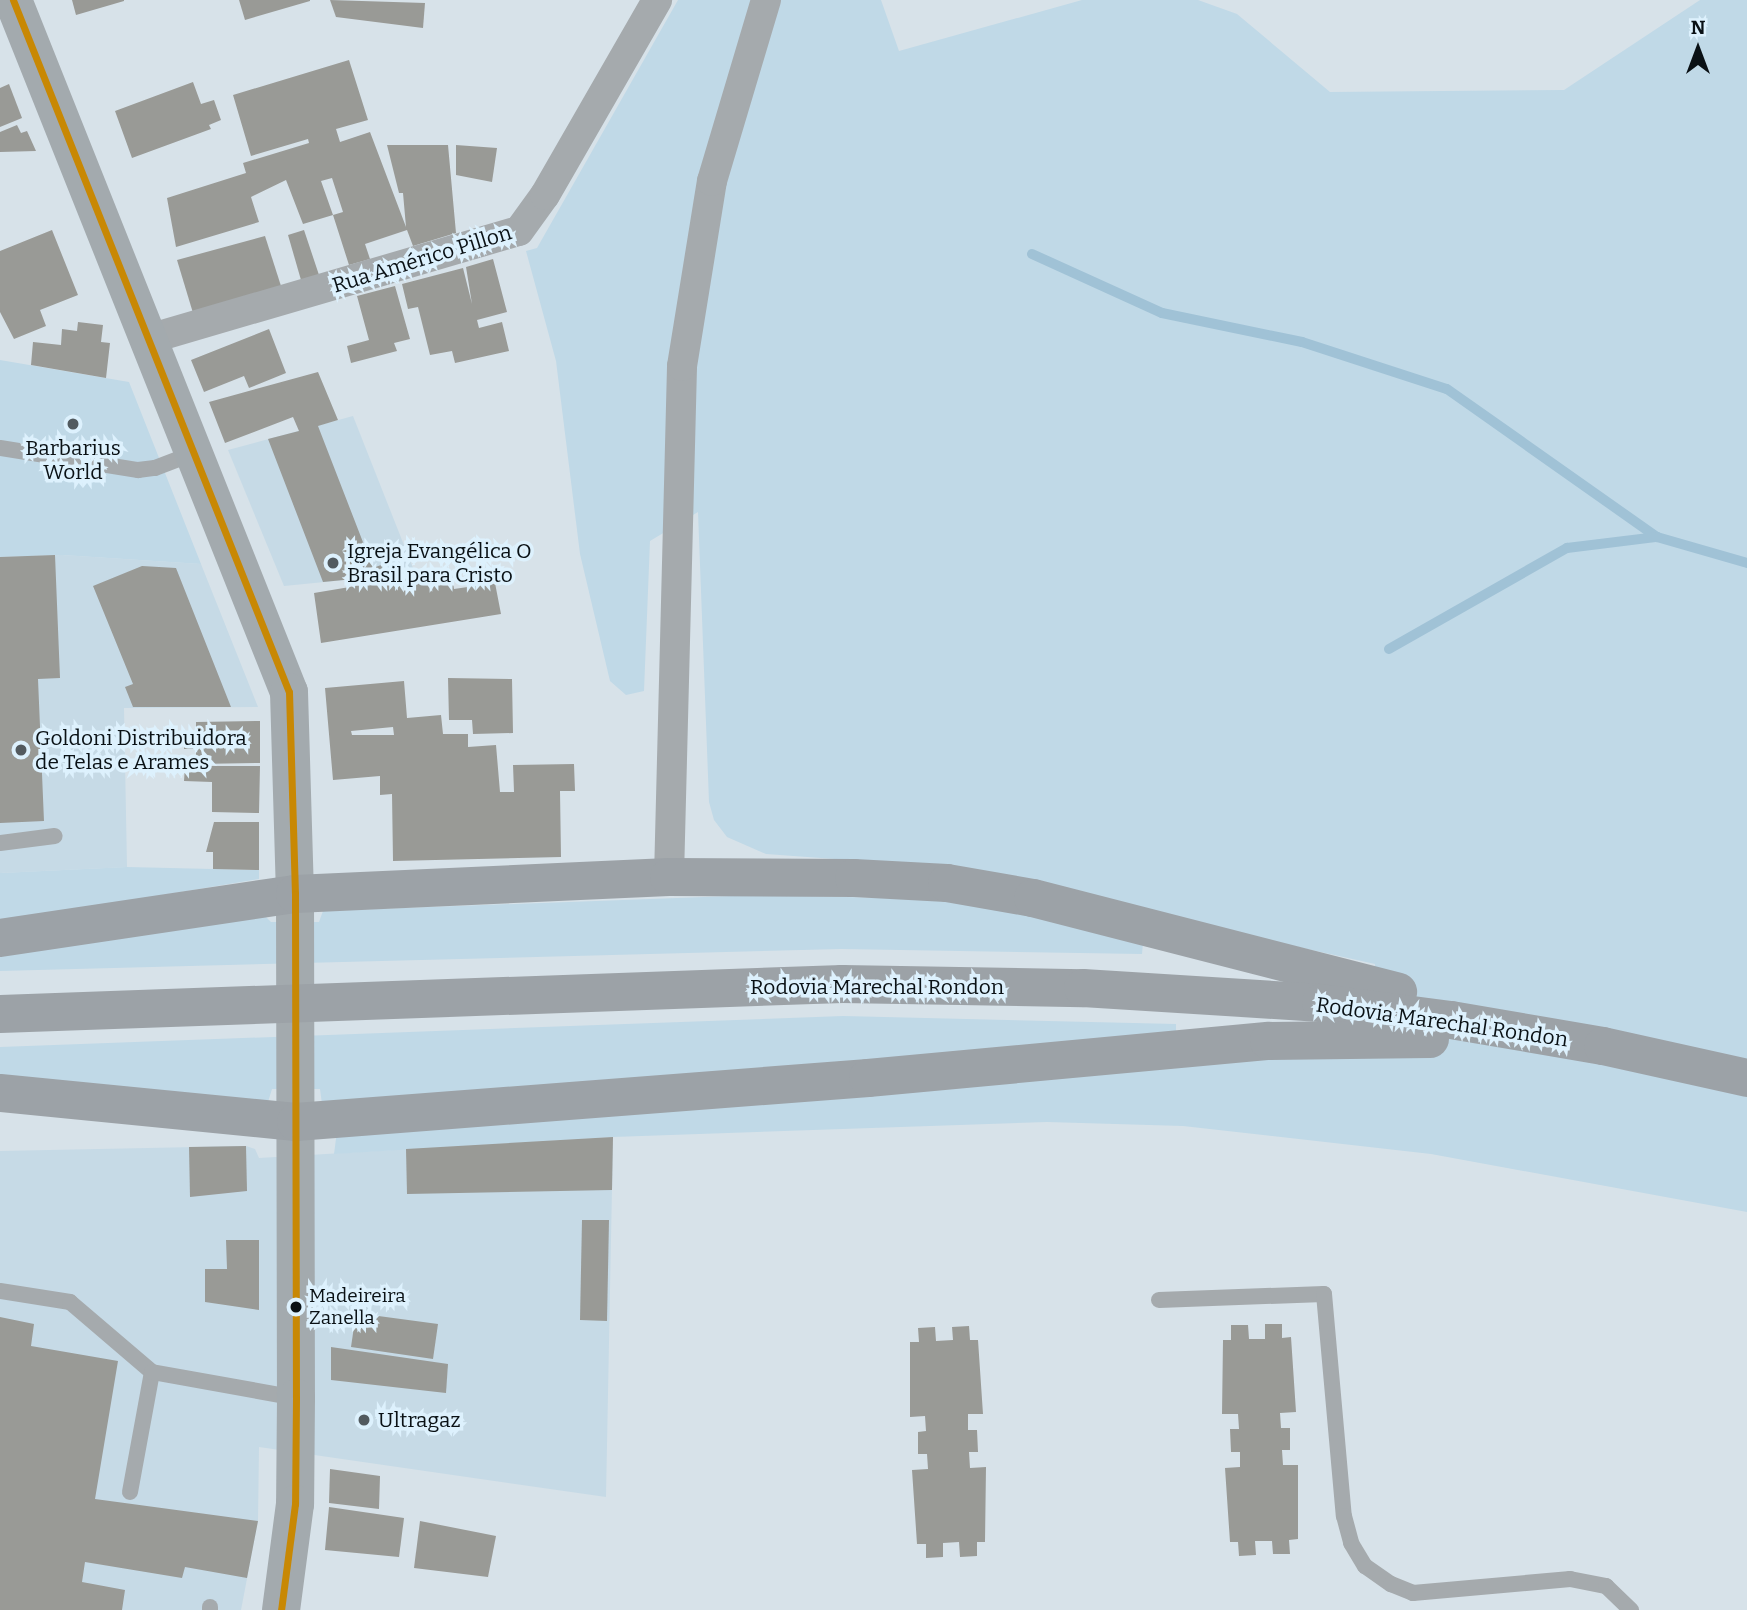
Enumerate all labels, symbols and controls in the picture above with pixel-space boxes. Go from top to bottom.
north arrow [1663,14,1733,84]
text: N [1691,16,1705,39]
street label: Rua Américo Pillon [329,220,515,298]
marker: Barbarius World [65,416,81,432]
place label: Barbarius World [25,435,121,485]
place label: Igreja Evangélica O Brasil para Cristo [347,538,532,588]
marker: Igreja Evangélica O Brasil para Cristo [325,555,341,571]
place label: Goldoni Distribuidora de Telas e Arames [35,725,247,775]
marker: Goldoni Distribuidora de Telas e Arames [13,742,29,758]
street label: Rodovia Marechal Rondon [750,974,1004,1000]
street label: Rodovia Marechal Rondon [1314,992,1570,1052]
place label: Madeireira Zanella [309,1285,406,1329]
marker: Madeireira Zanella [289,1300,303,1314]
place label: Ultragaz [378,1407,461,1433]
marker: Ultragaz [356,1412,372,1428]

